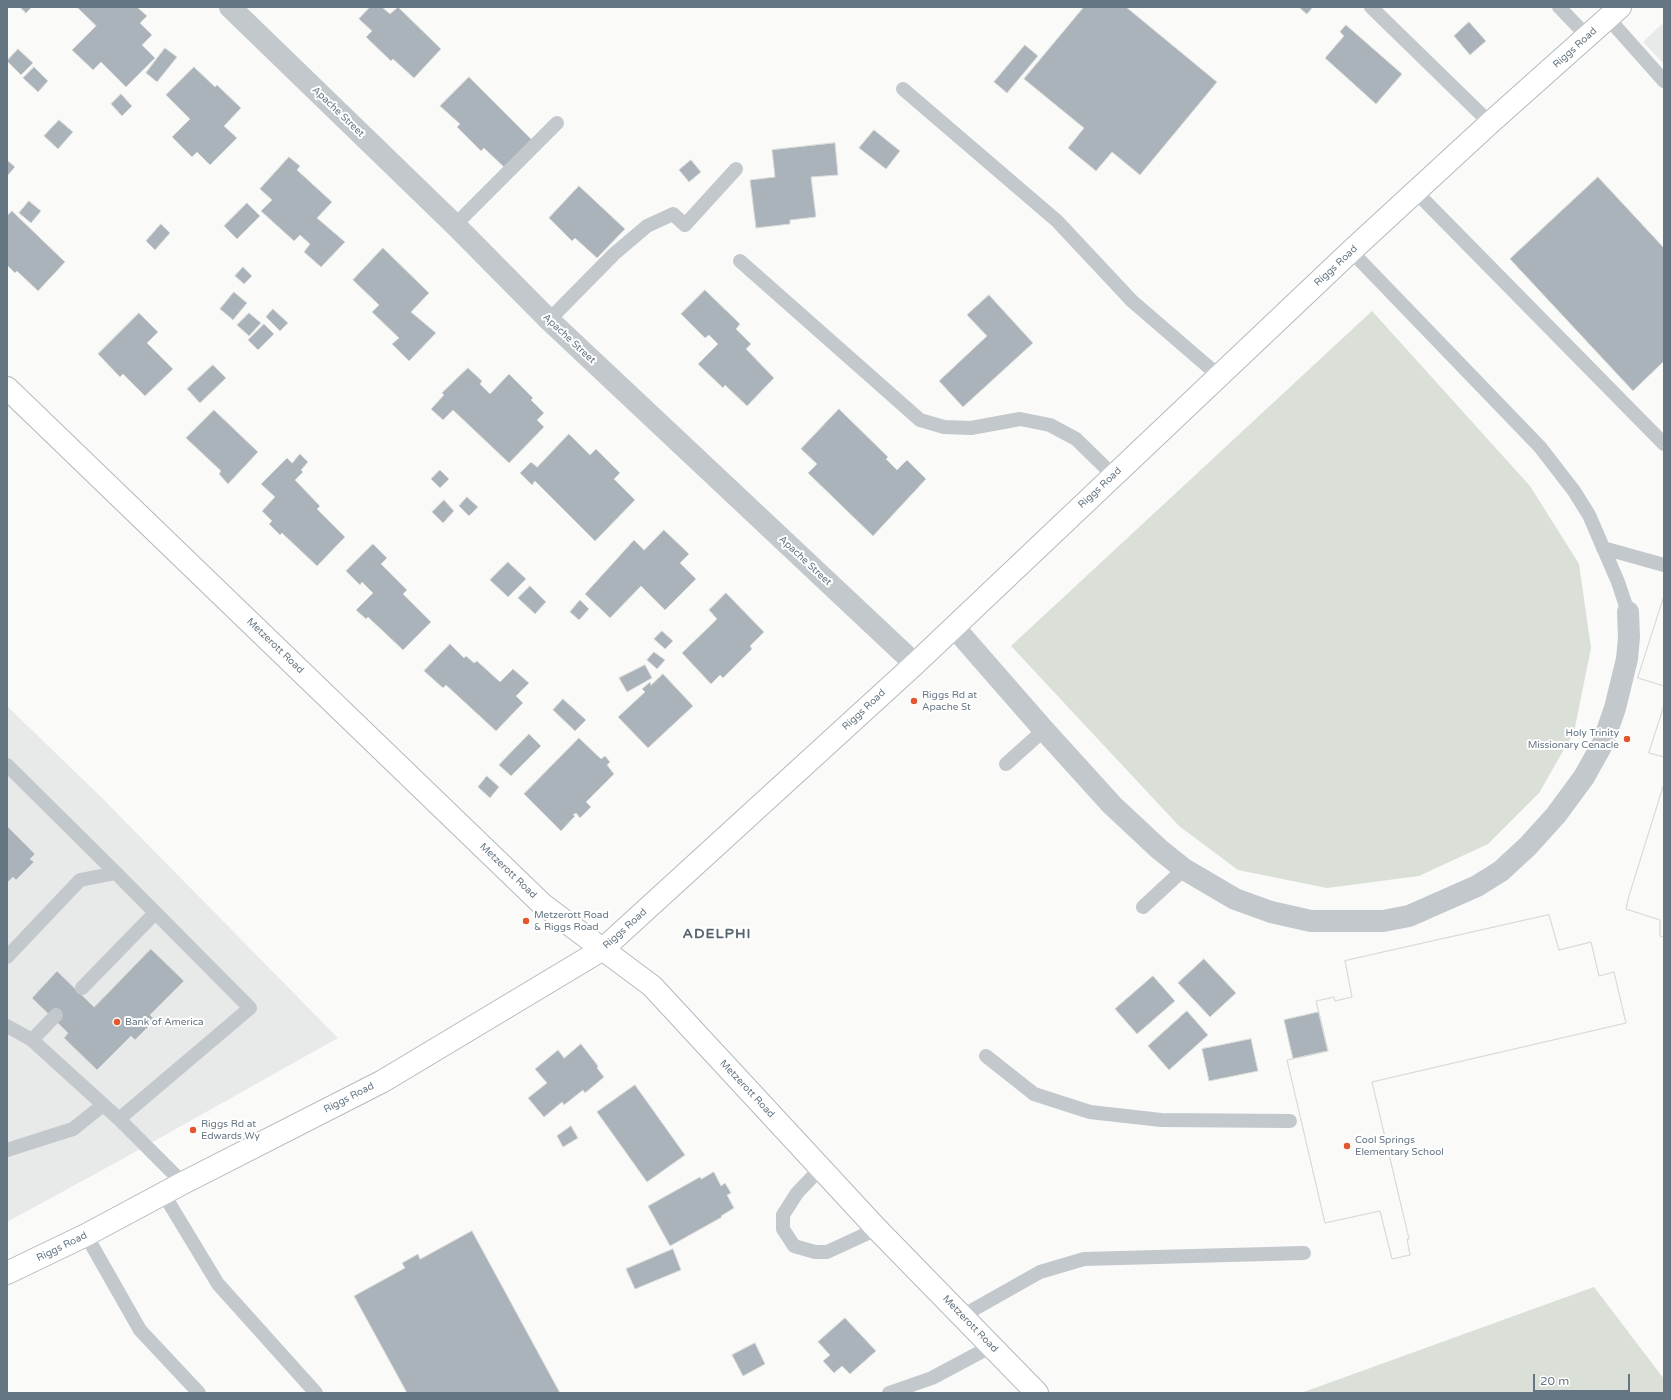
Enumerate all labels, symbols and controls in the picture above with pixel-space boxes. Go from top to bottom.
street label: Riggs Road [1551,25,1599,71]
street label: Apache Street [310,84,366,140]
street label: Riggs Road [1312,243,1360,289]
street label: Apache Street [540,312,598,366]
street label: Riggs Road [1076,465,1124,511]
street label: Apache Street [776,534,834,588]
street label: Metzerott Road [244,616,306,676]
street label: Riggs Road [840,687,888,733]
place label: Riggs Rd at Apache St [922,689,977,712]
marker: Riggs Rd at Apache St [909,696,919,706]
place label: Holy Trinity Missionary Cenacle [1528,727,1619,750]
marker: Holy Trinity Missionary Cenacle [1622,734,1632,744]
street label: Metzerott Road [477,841,539,901]
street label: Riggs Road [601,906,649,952]
place label: Metzerott Road & Riggs Road [534,909,609,932]
marker: Metzerott Road & Riggs Road [521,916,531,926]
district label: ADELPHI [683,926,751,942]
place label: Bank of America [125,1016,204,1028]
marker: Bank of America [112,1017,122,1027]
street label: Metzerott Road [717,1058,777,1120]
street label: Riggs Road [322,1080,376,1116]
place label: Riggs Rd at Edwards Wy [201,1118,260,1142]
marker: Riggs Rd at Edwards Wy [188,1125,198,1135]
place label: Cool Springs Elementary School [1355,1134,1444,1158]
marker: Cool Springs Elementary School [1342,1141,1352,1151]
street label: Riggs Road [35,1230,89,1264]
street label: Metzerott Road [940,1293,1000,1355]
scale bar [1535,1366,1632,1392]
text: 20 m [1540,1374,1569,1388]

